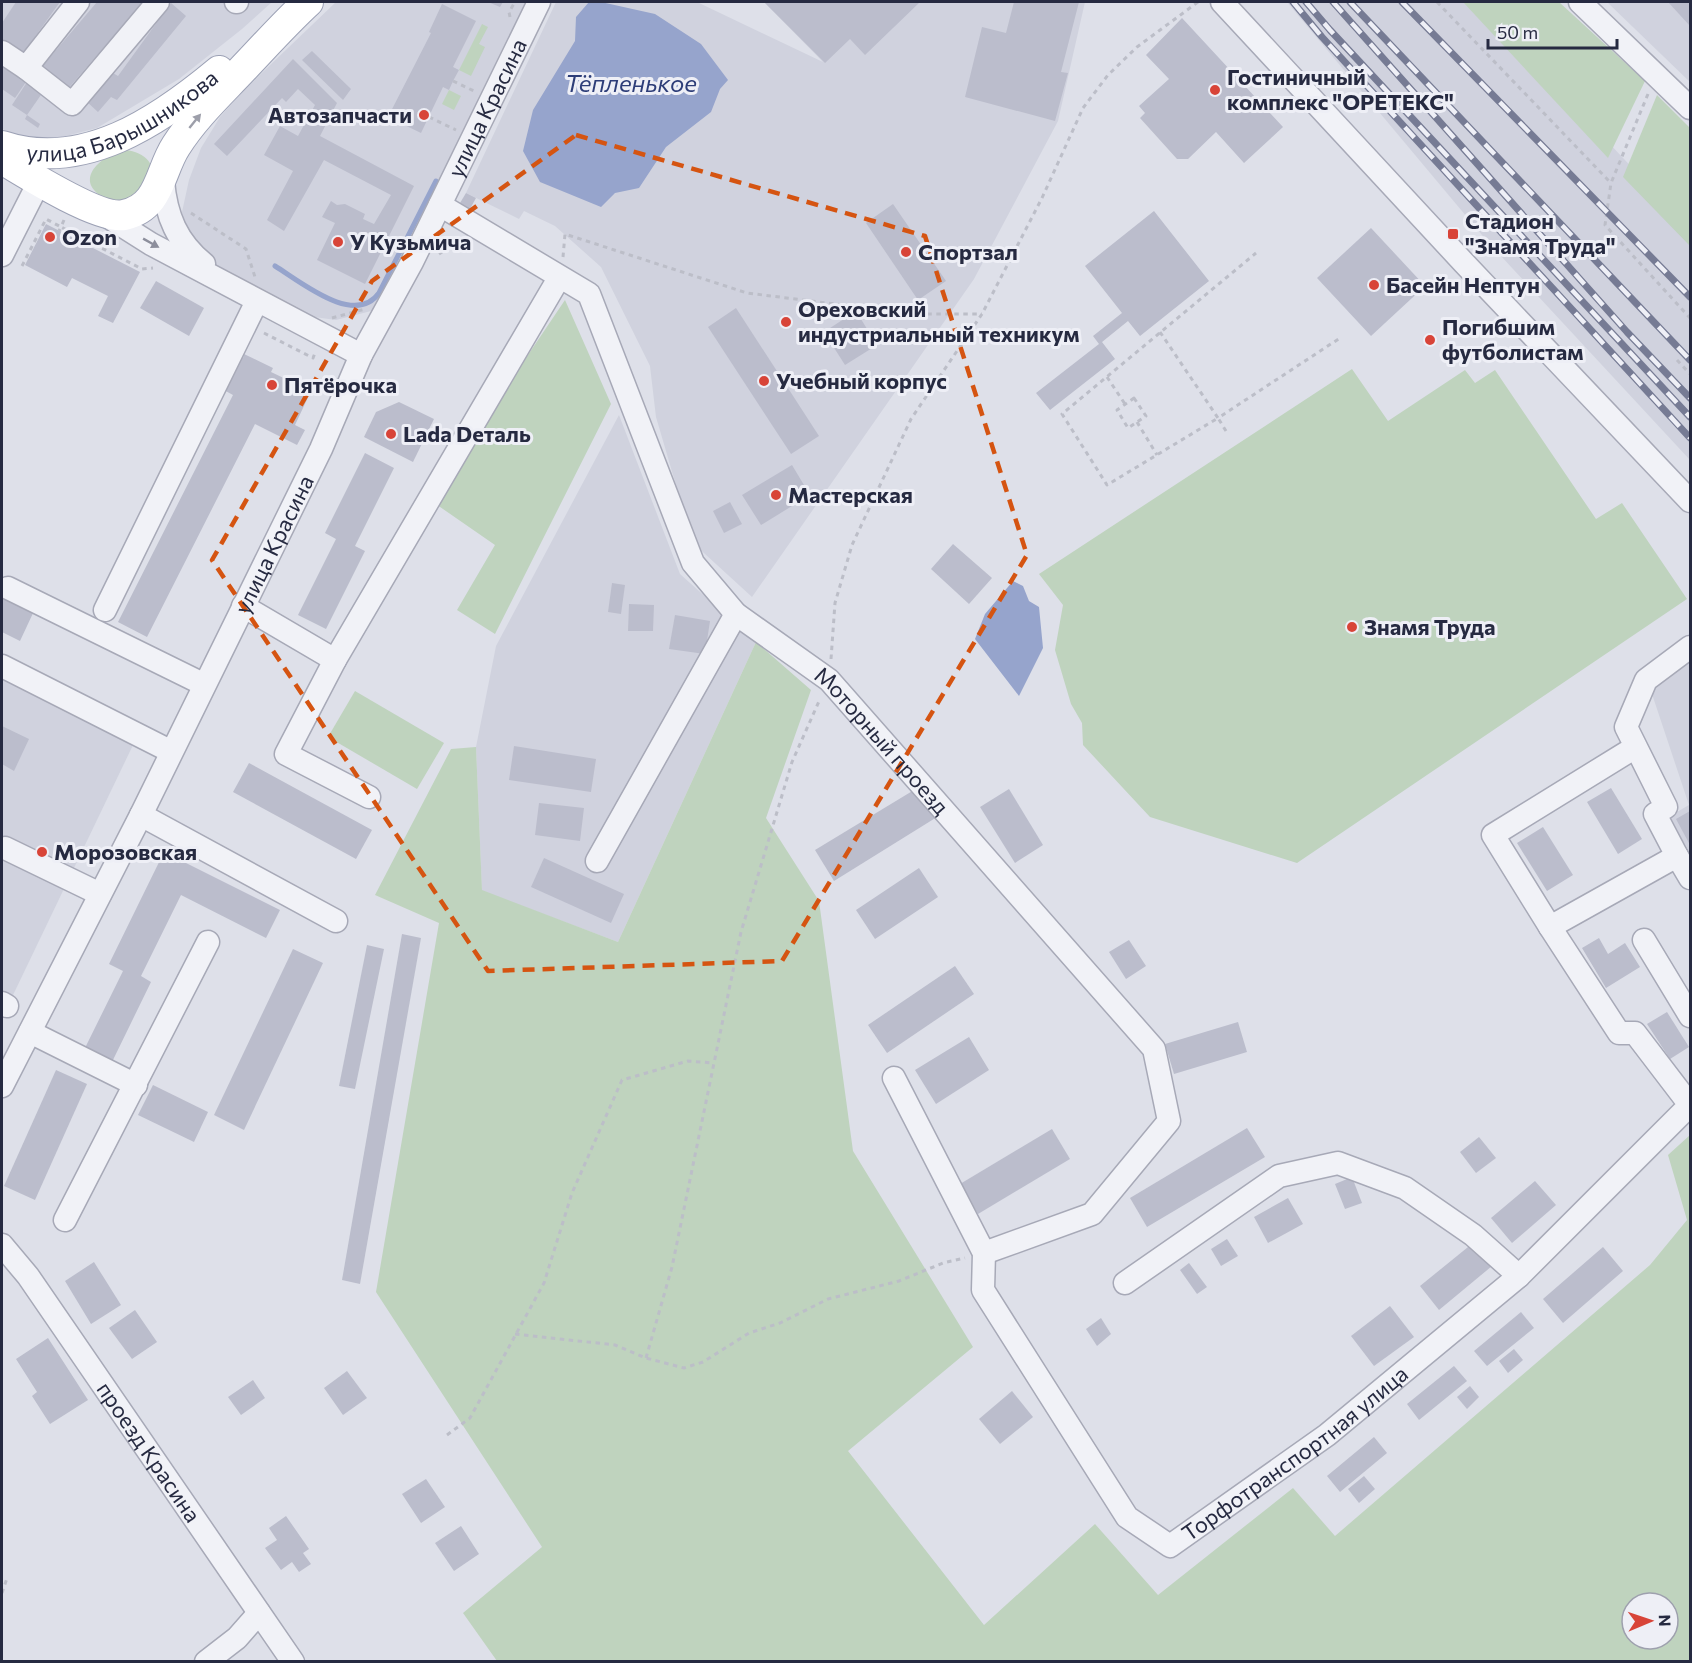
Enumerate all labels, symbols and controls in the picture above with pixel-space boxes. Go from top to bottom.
scale bar [1488,12,1617,50]
text: 50 m [1497,21,1538,43]
street label: улица Красина [441,34,532,182]
place label: Гостиничный комплекс "ОРЕТЕКС" [1227,63,1454,115]
street label: улица Барышникова [25,64,223,167]
water label: Тёпленькое [565,68,697,97]
marker: Гостиничный комплекс "ОРЕТЕКС" [1208,83,1222,97]
place label: Автозапчасти [268,101,412,128]
marker: Автозапчасти [417,108,431,122]
one-way arrow [189,114,201,129]
place label: Стадион "Знамя Труда" [1465,207,1616,259]
place label: Ozon [62,223,117,250]
marker: Стадион "Знамя Труда" [1446,227,1460,241]
place label: У Кузьмича [350,228,471,255]
marker: Ozon [43,230,57,244]
marker: У Кузьмича [331,235,345,249]
one-way arrow [143,238,159,249]
place label: Спортзал [918,238,1018,265]
marker: Спортзал [899,245,913,259]
place label: Басейн Нептун [1386,271,1540,298]
marker: Басейн Нептун [1367,278,1381,292]
place label: Ореховский индустриальный техникум [798,295,1080,347]
place label: Погибшим футболистам [1442,313,1583,365]
marker: Ореховский индустриальный техникум [779,315,793,329]
marker: Погибшим футболистам [1423,333,1437,347]
place label: Учебный корпус [776,367,947,394]
place label: Пятёрочка [284,371,397,398]
marker: Учебный корпус [757,374,771,388]
marker: Пятёрочка [265,378,279,392]
place label: Lada Dеталь [403,420,531,447]
marker: Lada Dеталь [384,427,398,441]
street label: улица Красина [228,471,319,618]
place label: Мастерская [788,481,913,508]
marker: Мастерская [769,488,783,502]
place label: Знамя Труда [1364,613,1495,640]
marker: Знамя Труда [1345,620,1359,634]
street label: Моторный проезд [810,660,955,820]
place label: Морозовская [54,838,197,865]
marker: Морозовская [35,845,49,859]
street label: Торфотранспортная улица [1176,1360,1413,1546]
street label: проезд Красина [92,1376,207,1527]
north arrow [1620,1591,1680,1651]
text: N [1656,1614,1675,1627]

